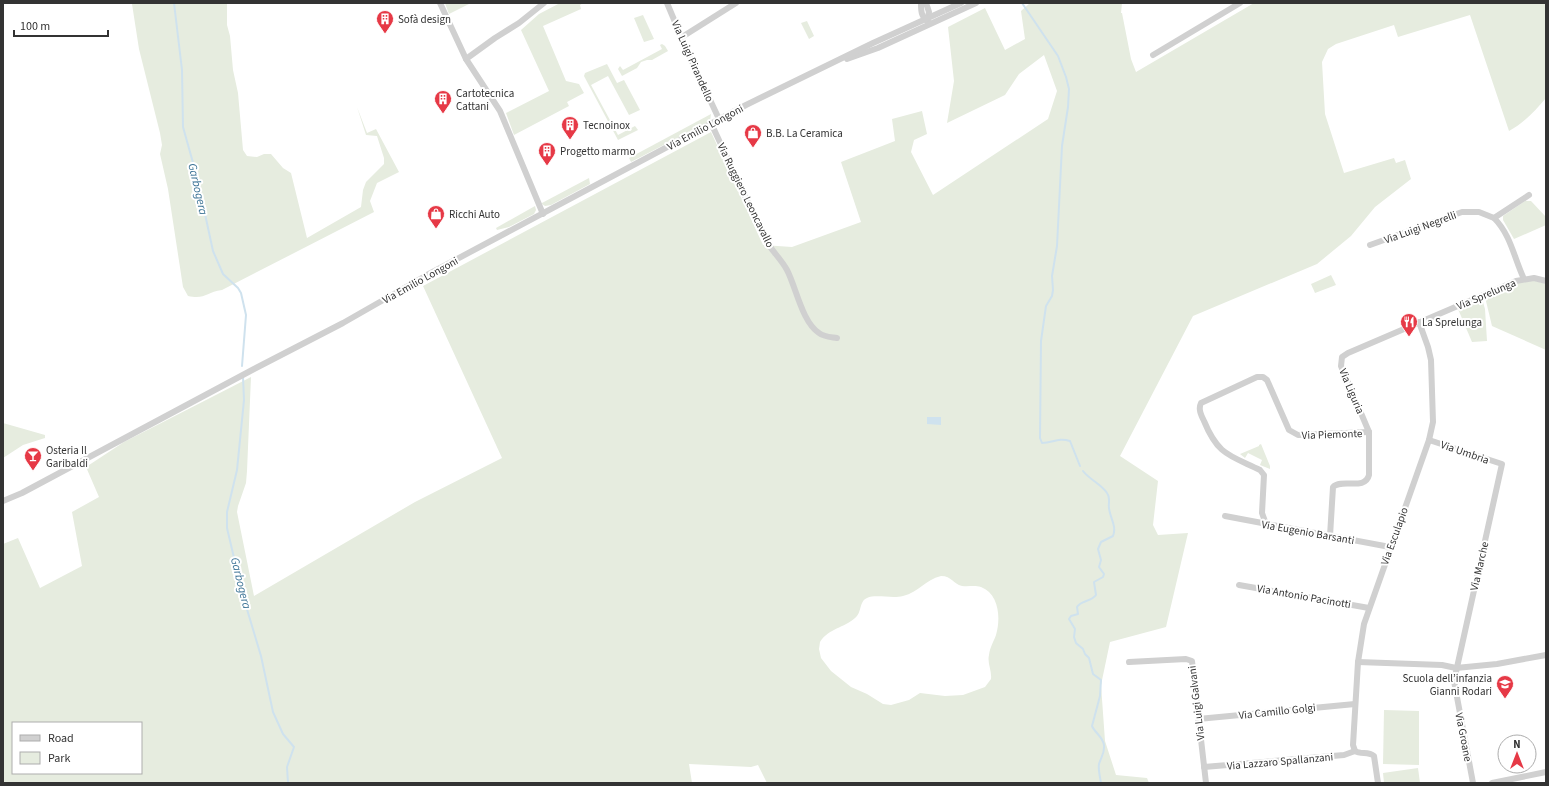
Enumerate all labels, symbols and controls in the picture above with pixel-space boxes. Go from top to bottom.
building icon: Sofà design [375,9,395,34]
scale bar [14,12,108,38]
place label: Sofà design [398,12,451,27]
text: 100 m [20,18,50,35]
street label: Via Luigi Pirandello [668,18,717,104]
place label: Cartotecnica Cattani [456,86,514,114]
building icon: Cartotecnica Cattani [433,89,453,114]
street label: Via Emilio Longoni [664,101,746,154]
building icon: Tecnoinox [560,115,580,140]
place label: Tecnoinox [583,118,630,133]
shop icon: B.B. La Ceramica [743,123,763,148]
place label: B.B. La Ceramica [766,126,843,141]
street label: Via Ruggiero Leoncavallo [714,140,777,250]
building icon: Progetto marmo [537,141,557,166]
place label: Progetto marmo [560,144,635,159]
water label: Garbogera [183,162,212,217]
shop icon: Ricchi Auto [426,204,446,229]
place label: Ricchi Auto [449,207,500,222]
street label: Via Luigi Negrelli [1382,207,1458,248]
street label: Via Emilio Longoni [380,253,461,308]
street label: Via Sprelunga [1454,275,1518,314]
restaurant icon: La Sprelunga [1399,312,1419,337]
place label: La Sprelunga [1422,315,1482,330]
street label: Via Liguria [1335,366,1368,416]
street label: Via Piemonte [1301,426,1363,443]
street label: Via Umbria [1439,437,1491,468]
place label: Osteria Il Garibaldi [46,443,88,471]
bar icon: Osteria Il Garibaldi [23,446,43,471]
street label: Via Esculapio [1377,505,1412,567]
street label: Via Eugenio Barsanti [1260,517,1356,548]
street label: Via Marche [1467,540,1493,592]
water label: Garbogera [226,555,255,611]
street label: Via Antonio Pacinotti [1256,581,1352,612]
street label: Via Luigi Galvani [1184,665,1208,741]
place label: Scuola dell’infanzia Gianni Rodari [1403,671,1492,699]
school or university icon: Scuola dell’infanzia Gianni Rodari [1495,674,1515,699]
street label: Via Camillo Golgi [1238,700,1316,723]
street label: Via Groane [1451,711,1476,763]
legend [12,722,142,774]
text: Road [48,730,74,747]
north arrow [1497,734,1537,774]
text: N [1513,737,1521,752]
street label: Via Lazzaro Spallanzani [1226,749,1334,774]
text: Park [48,750,70,767]

